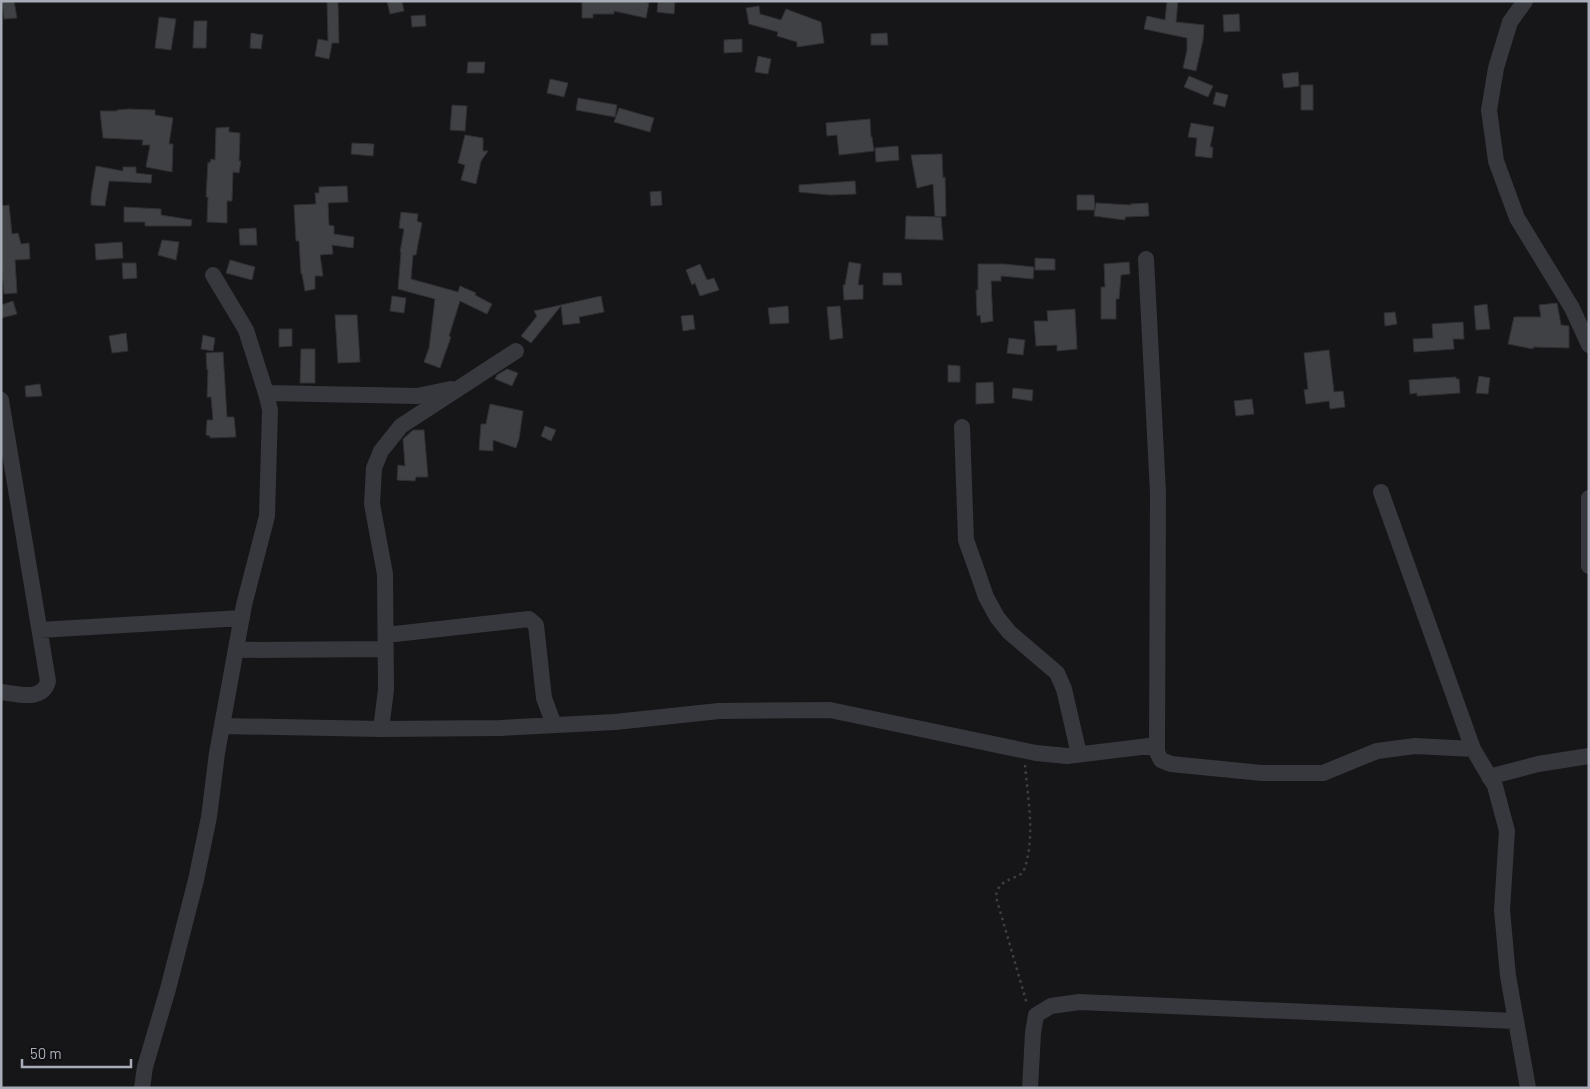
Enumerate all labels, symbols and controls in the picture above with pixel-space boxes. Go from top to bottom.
scale bar [22,1036,131,1068]
text: 50 m [30,1044,62,1062]

